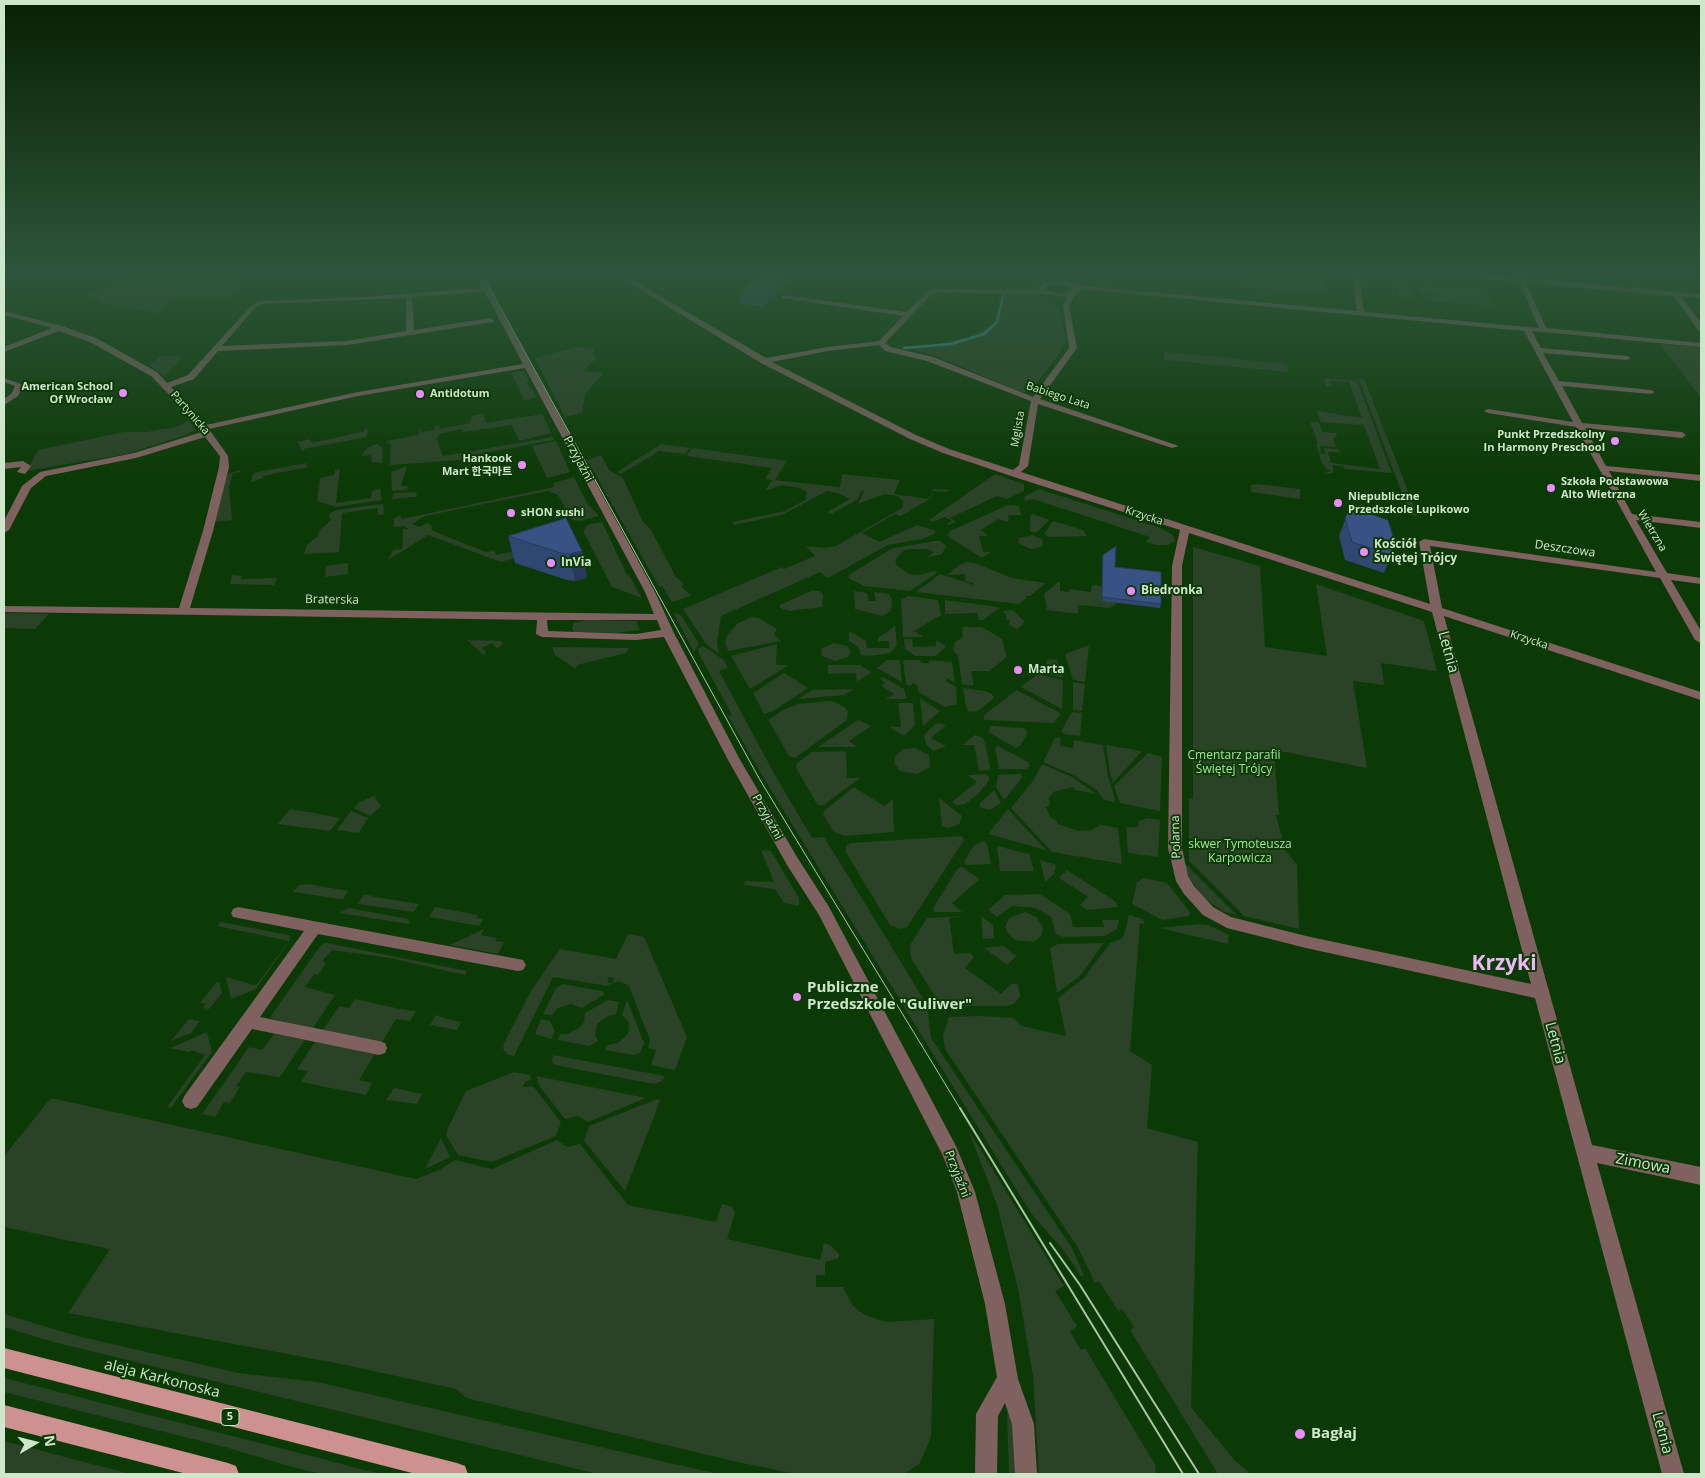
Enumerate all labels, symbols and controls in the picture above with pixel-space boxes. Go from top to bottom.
street label: Babiego Lata [1024,379,1092,413]
place label: American School Of Wrocław [21,380,113,406]
marker: American School Of Wrocław [117,387,129,399]
place label: Antidotum [430,387,490,401]
marker: Antidotum [414,388,426,400]
street label: Partynicka [168,389,212,437]
street label: Mglista [1008,410,1028,448]
place label: Punkt Przedszkolny In Harmony Preschool [1484,428,1605,454]
street label: Przyjaźni [560,434,596,484]
marker: Punkt Przedszkolny In Harmony Preschool [1609,435,1621,447]
place label: Hankook Mart 한국마트 [442,452,512,478]
marker: Hankook Mart 한국마트 [516,459,528,471]
place label: Szkoła Podstawowa Alto Wietrzna [1561,475,1669,501]
marker: Szkoła Podstawowa Alto Wietrzna [1545,482,1557,494]
place label: Niepubliczne Przedszkole Lupikowo [1348,490,1470,516]
marker: Niepubliczne Przedszkole Lupikowo [1332,497,1344,509]
street label: Krzycka [1123,504,1165,528]
place label: sHON sushi [521,506,584,520]
marker: sHON sushi [505,507,517,519]
street label: Wietrzna [1635,508,1669,554]
place label: Kościół Świętej Trójcy [1374,538,1457,566]
street label: Deszczowa [1534,538,1596,560]
marker: Kościół Świętej Trójcy [1358,546,1370,558]
place label: InVia [561,556,592,570]
marker: InVia [545,557,557,569]
place label: Biedronka [1141,584,1203,598]
marker: Biedronka [1125,585,1137,597]
street label: Braterska [305,592,359,608]
street label: Krzycka [1508,628,1550,652]
street label: Letnia [1434,629,1462,675]
place label: Marta [1028,663,1064,677]
marker: Marta [1012,664,1024,676]
park label: Cmentarz parafii Świętej Trójcy [1187,749,1281,777]
street label: Przyjaźni [749,792,785,842]
street label: Polarna [1168,815,1184,859]
park label: skwer Tymoteusza Karpowicza [1188,838,1292,866]
district label: Krzyki [1471,951,1537,977]
place label: Publiczne Przedszkole "Guliwer" [807,979,972,1014]
marker: Publiczne Przedszkole "Guliwer" [791,991,803,1003]
street label: Letnia [1541,1020,1569,1066]
street label: Przyjaźni [941,1148,973,1200]
street label: Zimowa [1614,1150,1672,1178]
street label: aleja Karkonoska [102,1356,222,1402]
road number: 5 [221,1408,239,1425]
street label: Letnia [1648,1410,1676,1456]
north arrow [10,1418,60,1468]
place label: Bagłaj [1311,1425,1357,1443]
marker: Bagłaj [1293,1427,1307,1441]
text: N [40,1434,61,1448]

